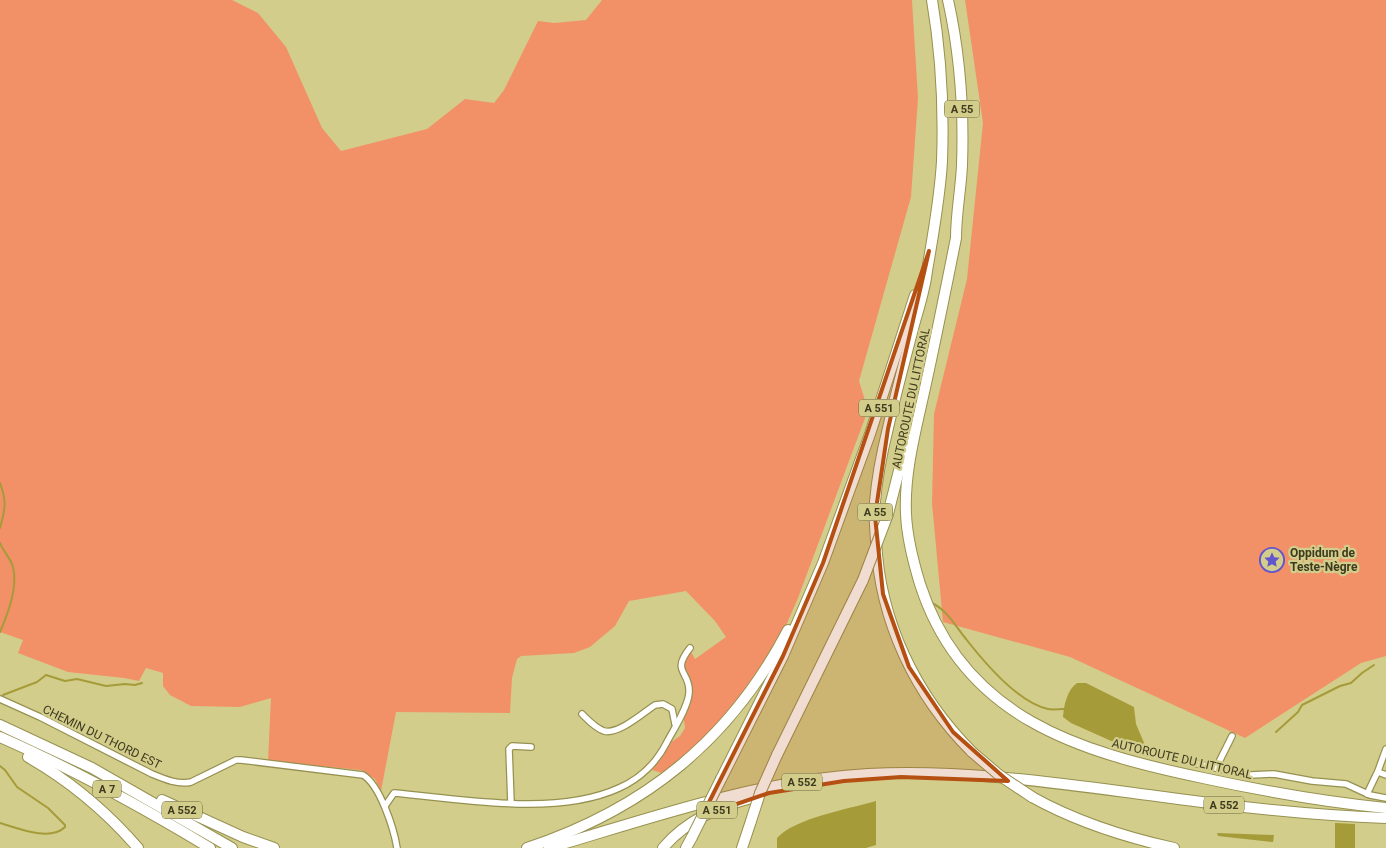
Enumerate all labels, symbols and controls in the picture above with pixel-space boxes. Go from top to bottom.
road number: A 55 [944,100,980,118]
street label: AUTOROUTE DU LITTORAL [889,326,933,470]
road number: A 551 [859,399,899,416]
road number: A 55 [858,504,892,520]
place label: Oppidum de Teste-Nègre [1290,546,1358,574]
place icon: Oppidum de Teste-Nègre [1259,547,1285,573]
street label: CHEMIN DU THORD EST [40,702,164,772]
street label: AUTOROUTE DU LITTORAL [1110,736,1254,782]
road number: A 552 [782,774,822,790]
road number: A 7 [93,781,121,798]
road number: A 552 [1204,796,1244,814]
road number: A 552 [162,802,202,818]
road number: A 551 [697,802,737,818]

